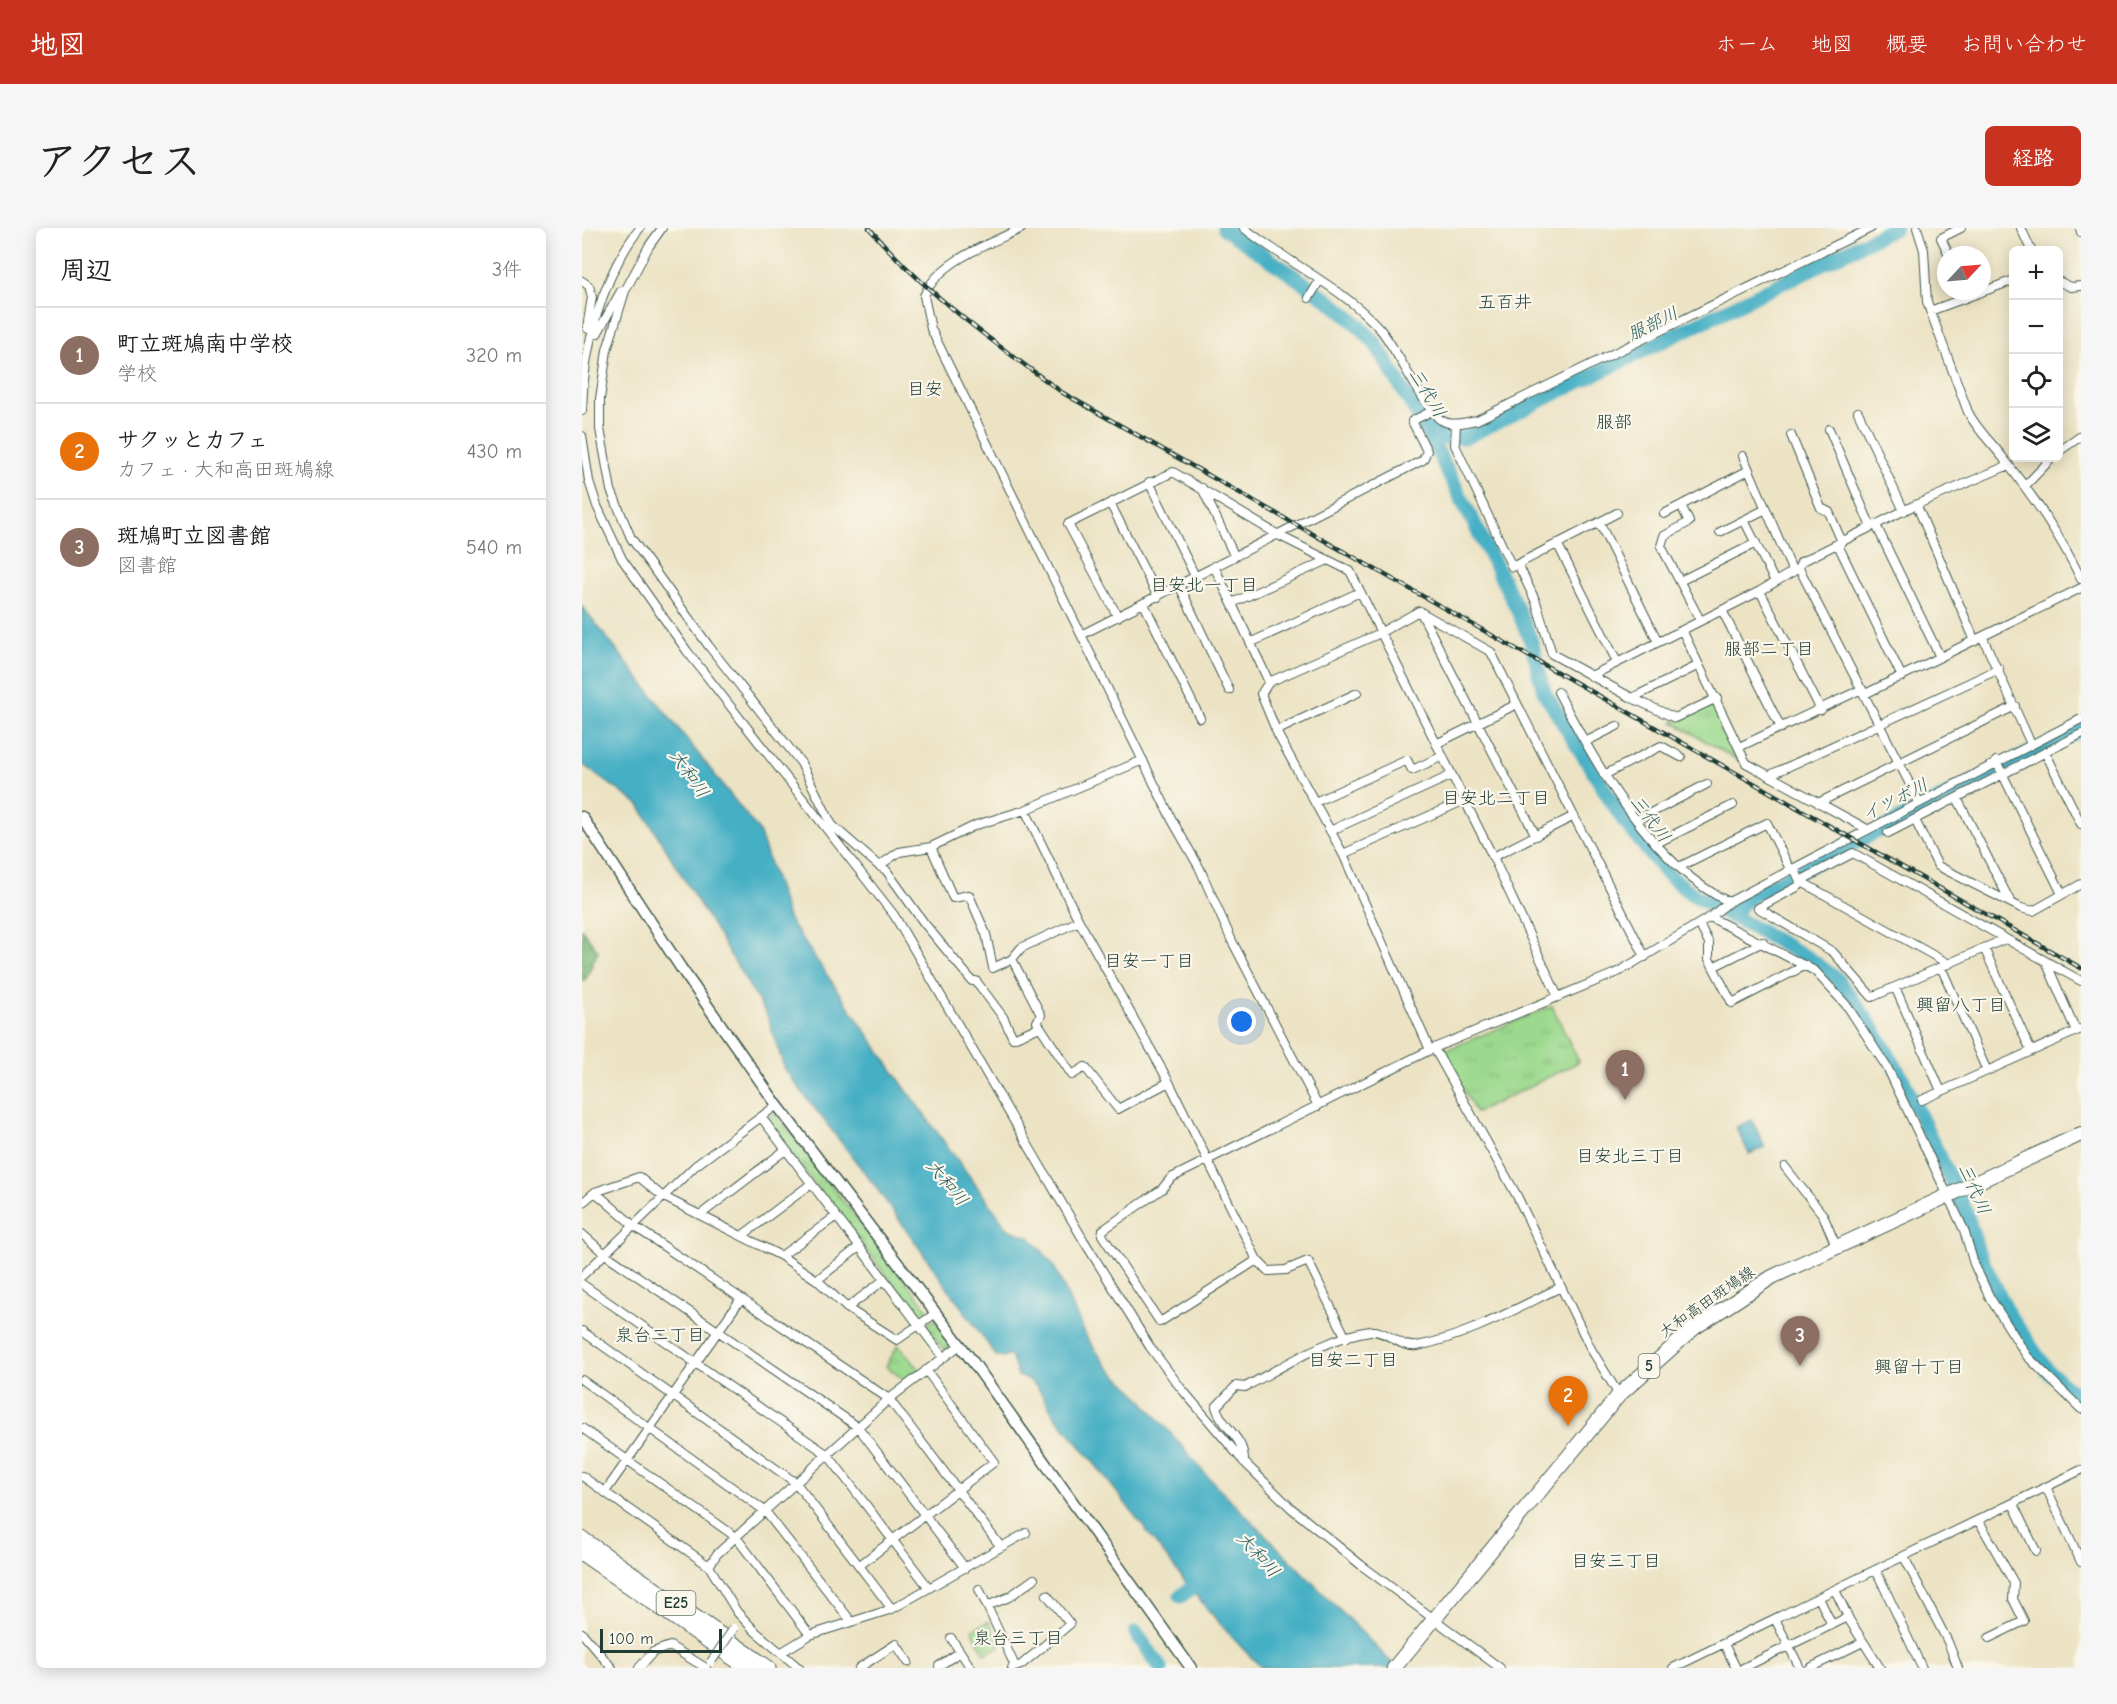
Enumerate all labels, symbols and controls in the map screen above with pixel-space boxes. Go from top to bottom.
text: 地図 [30,29,86,61]
text: ホーム [1716,32,1778,56]
text: 地図 [1811,32,1853,56]
text: 概要 [1886,32,1928,56]
text: お問い合わせ [1961,32,2087,56]
button: 経路 [1985,126,2081,186]
text: アクセス [36,137,201,186]
north arrow [1937,246,1991,300]
map controls [2009,246,2063,462]
button: + [2009,246,2063,300]
text: 周辺 [60,256,112,286]
text: 3件 [492,258,522,281]
district label: 五百井 [1478,292,1532,313]
button: − [2009,300,2063,354]
water label: 服部川 [1624,303,1682,345]
text: 町立斑鳩南中学校 [117,331,293,357]
text: 1 [76,344,83,367]
text: 320 m [466,344,522,367]
button: locate [2009,354,2063,408]
text: 学校 [117,362,157,385]
water label: 三代川 [1404,364,1450,422]
district label: 目安 [907,379,943,400]
button: layers [2009,408,2063,462]
district label: 服部 [1596,412,1632,433]
text: サクッとカフェ [117,427,268,453]
text: 2 [75,440,84,463]
text: 430 m [467,440,522,463]
text: カフェ · 大和高田斑鳩線 [117,458,334,481]
text: 斑鳩町立図書館 [117,523,271,549]
text: 3 [75,536,84,559]
text: 540 m [466,536,522,559]
text: 図書館 [117,554,177,577]
district label: 目安北一丁目 [1150,575,1258,596]
district label: 服部二丁目 [1724,639,1814,660]
water label: 大和川 [665,746,713,802]
water label: イツボ川 [1858,774,1932,826]
district label: 目安北二丁目 [1442,788,1550,809]
water label: 三代川 [1625,791,1675,847]
district label: 目安一丁目 [1104,951,1194,972]
district label: 興留八丁目 [1916,995,2006,1016]
your location [1227,1007,1256,1036]
pin: 1 [1606,1050,1644,1100]
district label: 目安北三丁目 [1576,1146,1684,1167]
water label: 大和川 [922,1156,972,1210]
water label: 三代川 [1953,1160,1995,1218]
street label: 大和高田斑鳩線 [1656,1263,1758,1341]
pin: 3 [1780,1316,1820,1366]
district label: 泉台二丁目 [615,1325,705,1346]
district label: 目安二丁目 [1308,1350,1398,1371]
road number: 5 [1638,1354,1660,1378]
district label: 興留十丁目 [1874,1357,1964,1378]
pin: 2 [1548,1376,1588,1426]
water label: 大和川 [1232,1528,1284,1582]
district label: 目安三丁目 [1571,1551,1661,1572]
road number: E25 [656,1591,695,1615]
scale bar [600,1626,722,1654]
district label: 泉台三丁目 [973,1628,1063,1649]
text: 100 m [609,1630,653,1648]

